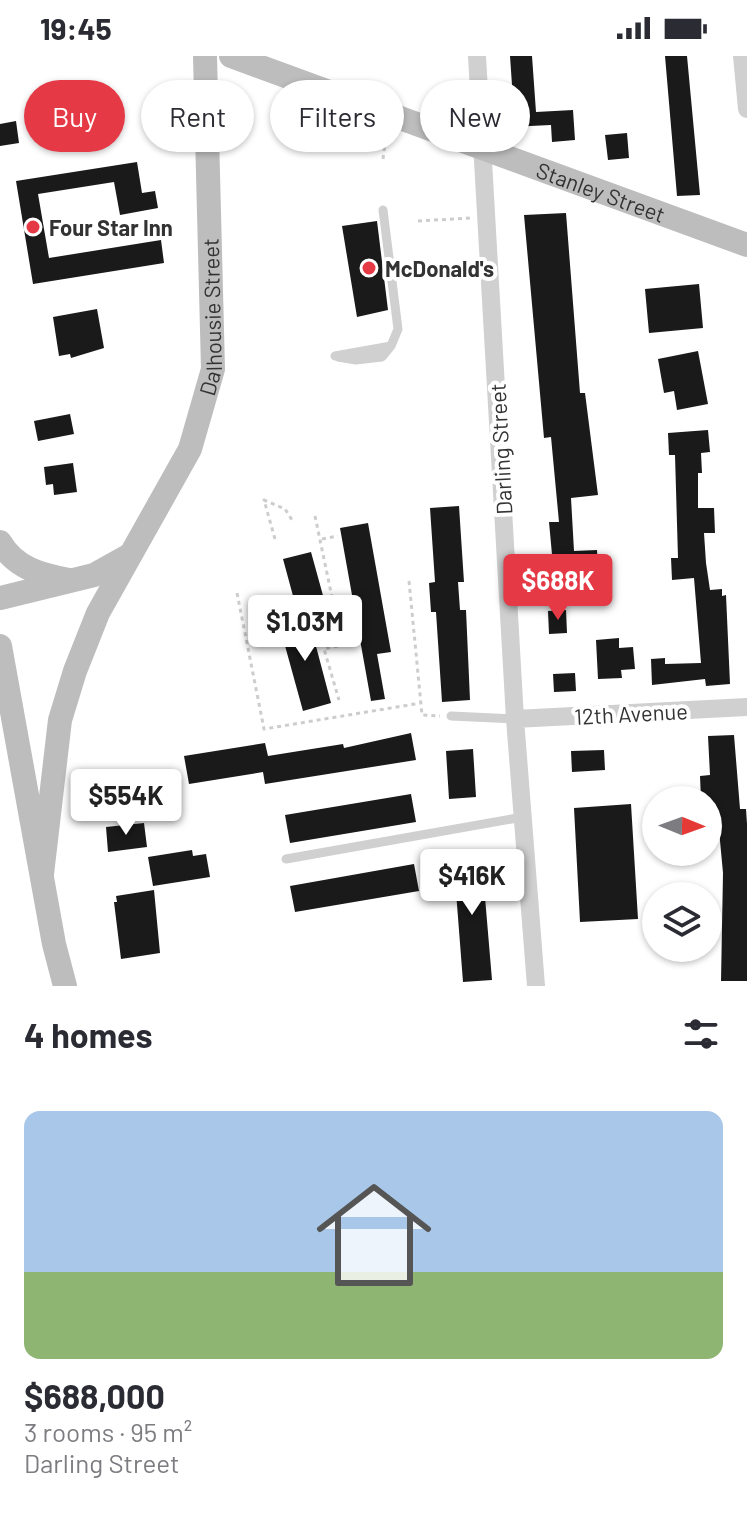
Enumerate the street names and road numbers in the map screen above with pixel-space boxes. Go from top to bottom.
street label: Stanley Street [533,156,669,227]
street label: Dalhousie Street [193,238,226,398]
street label: Darling Street [484,383,516,515]
street label: 12th Avenue [574,697,688,729]

